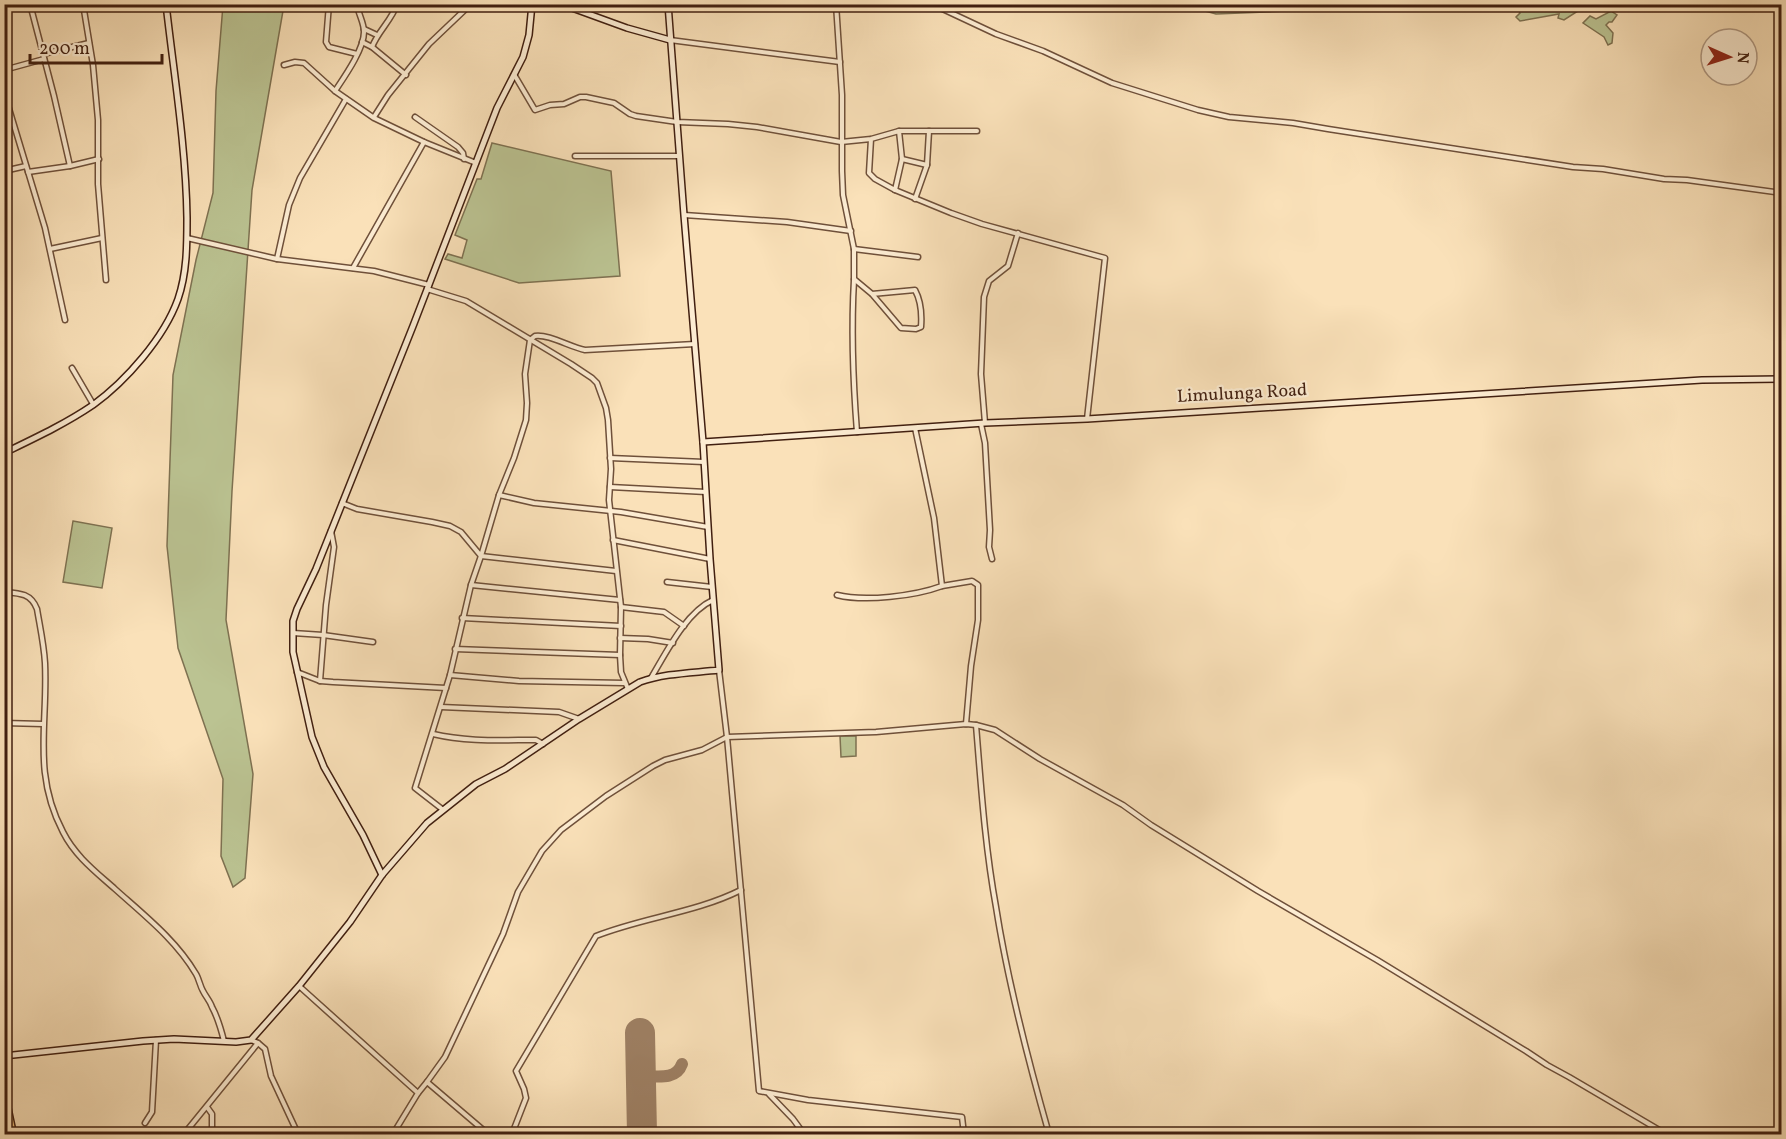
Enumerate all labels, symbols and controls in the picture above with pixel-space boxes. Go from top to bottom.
scale bar [30,27,162,65]
north arrow [1699,27,1759,87]
text: 200 m [39,37,90,62]
text: N [1731,51,1753,64]
street label: Limulunga Road [1176,378,1308,410]

